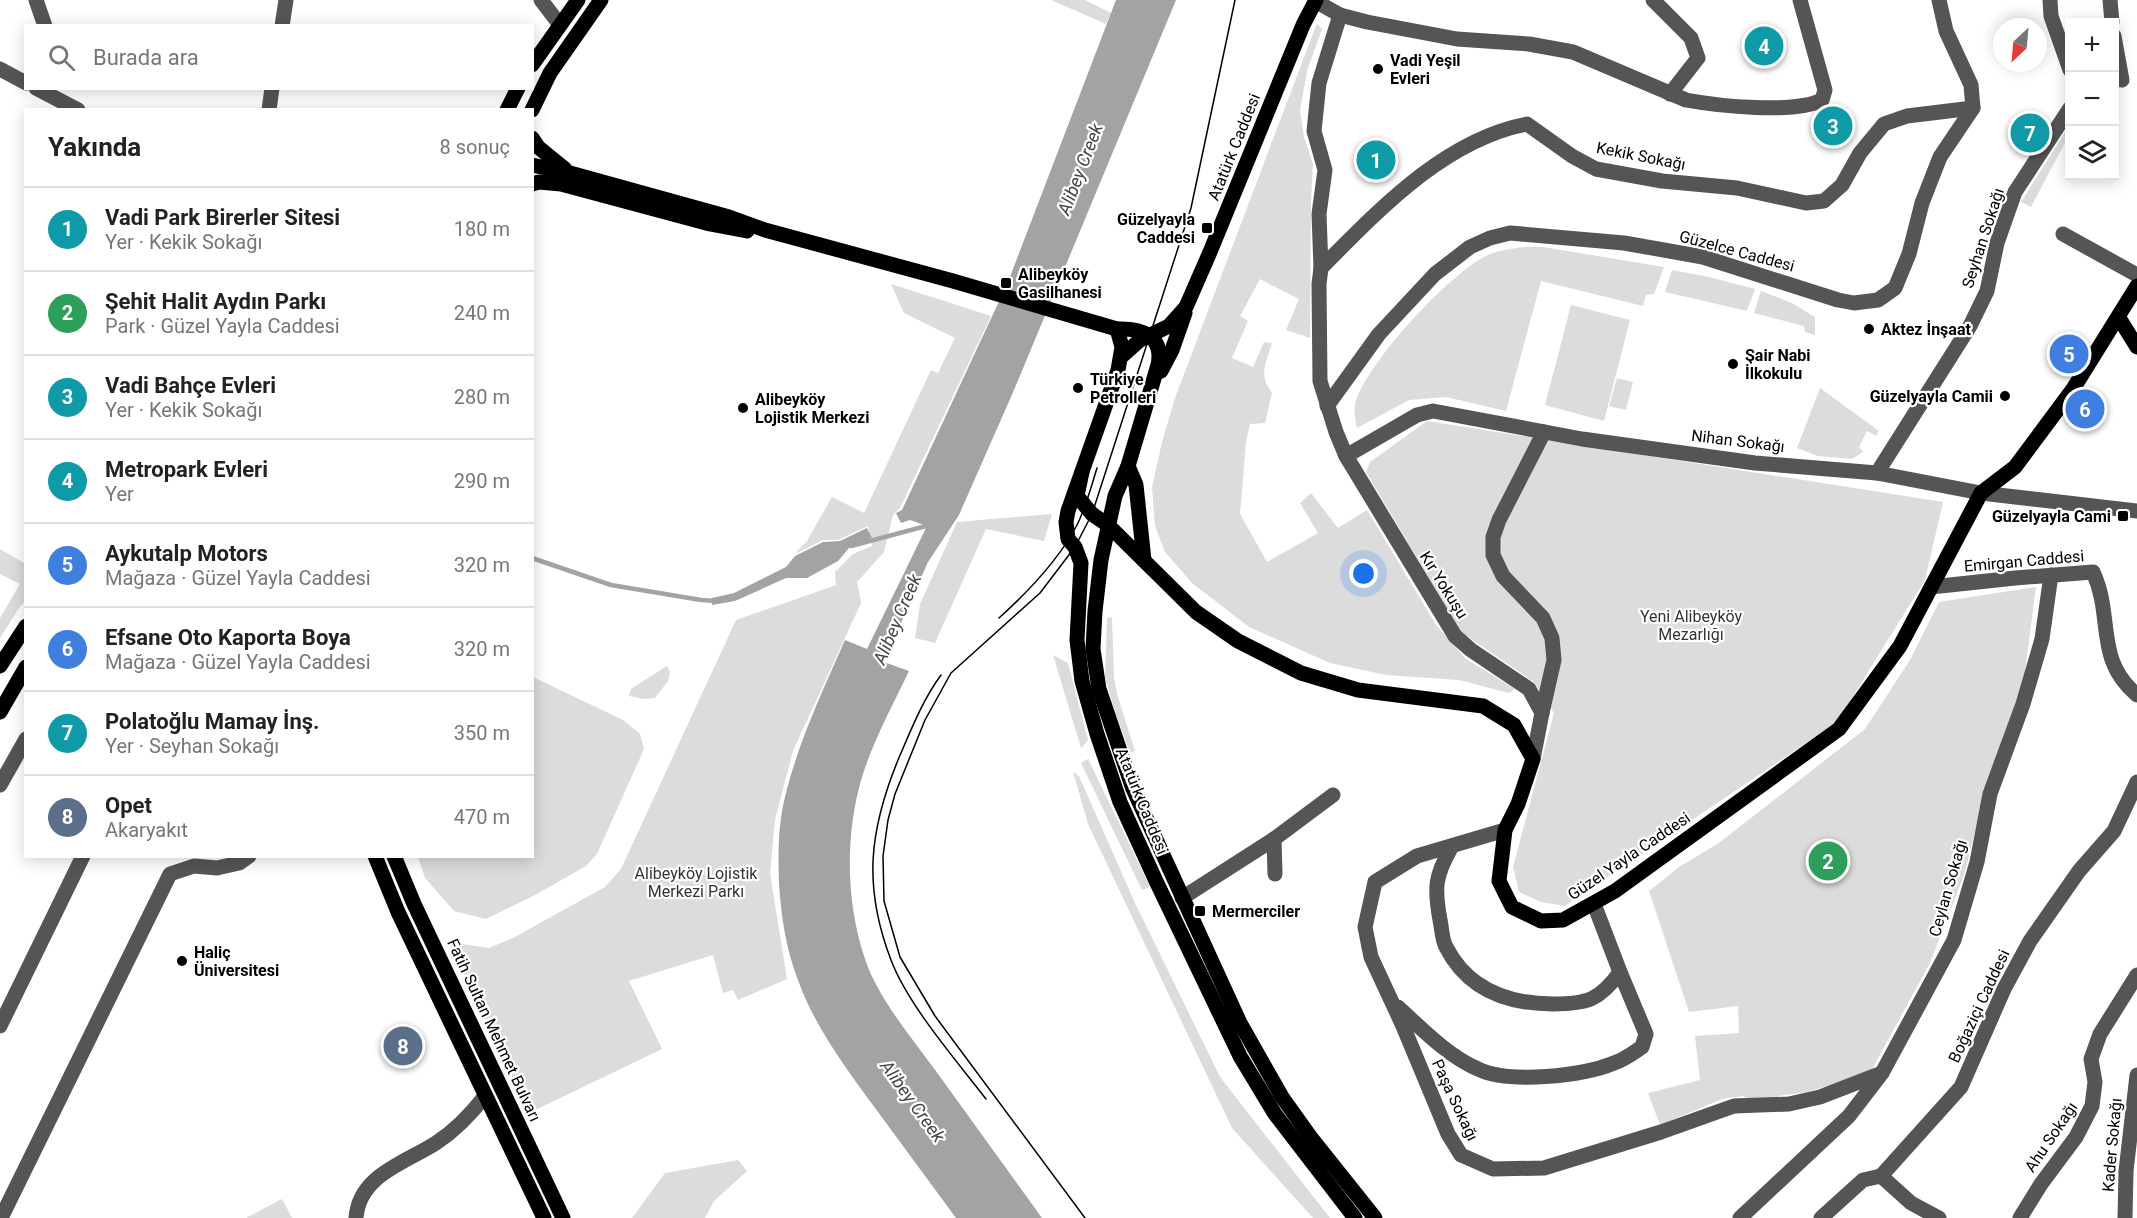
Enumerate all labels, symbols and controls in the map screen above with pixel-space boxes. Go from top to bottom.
north arrow [1993,18,2047,72]
map controls [2065,18,2119,180]
button: + [2065,18,2119,72]
search box [24,24,534,90]
pin: 4 [1744,24,1784,68]
icon: search [45,41,78,74]
text: Burada ara [93,45,199,70]
place label: Vadi Yeşil Evleri [1390,51,1461,88]
marker: Vadi Yeşil Evleri [1371,62,1385,76]
button: − [2065,72,2119,126]
street label: Atatürk Caddesi [1204,91,1264,203]
pin: 3 [1814,104,1852,148]
pin: 7 [2010,110,2050,156]
water label: Alibey Creek [1053,119,1107,219]
button: layers [2065,126,2119,180]
text: Yakında [48,132,141,162]
text: 8 sonuç [440,135,510,159]
pin: 1 [1356,138,1396,182]
street label: Kekik Sokağı [1595,138,1687,174]
street label: Seyhan Sokağı [1958,186,2008,290]
text: Vadi Park Birerler Sitesi [105,205,340,230]
place label: Güzelyayla Caddesi [1117,210,1195,247]
text: 1 [62,217,73,241]
text: 180 m [454,217,510,241]
marker: Güzelyayla Caddesi [1200,221,1214,235]
street label: Güzelce Caddesi [1677,226,1797,276]
text: Yer · Kekik Sokağı [105,230,262,254]
place label: Alibeyköy Gasilhanesi [1018,265,1102,302]
marker: Alibeyköy Gasilhanesi [999,276,1013,290]
text: Şehit Halit Aydın Parkı [105,289,326,314]
text: 2 [62,301,73,325]
text: 240 m [454,301,510,325]
text: Park · Güzel Yayla Caddesi [105,314,340,338]
place label: Aktez İnşaat [1881,320,1971,339]
marker: Aktez İnşaat [1862,322,1876,336]
pin: 5 [2050,332,2088,376]
place label: Şair Nabi İlkokulu [1745,346,1811,383]
marker: Şair Nabi İlkokulu [1726,357,1740,371]
place label: Türkiye Petrolleri [1090,370,1156,407]
text: Vadi Bahçe Evleri [105,373,276,398]
marker: Türkiye Petrolleri [1071,381,1085,395]
text: 3 [62,385,73,409]
text: 280 m [454,385,510,409]
pin: 6 [2066,386,2104,432]
place label: Güzelyayla Camii [1870,387,1993,406]
marker: Güzelyayla Camii [1998,389,2012,403]
place label: Alibeyköy Lojistik Merkezi [755,390,869,427]
text: Yer · Kekik Sokağı [105,398,262,422]
marker: Alibeyköy Lojistik Merkezi [736,401,750,415]
street label: Nihan Sokağı [1690,426,1786,456]
text: Metropark Evleri [105,457,268,482]
text: 4 [62,469,73,493]
text: 290 m [454,469,510,493]
text: Yer [105,482,134,506]
place label: Güzelyayla Cami [1992,507,2111,526]
marker: Güzelyayla Cami [2116,509,2130,523]
text: Aykutalp Motors [105,541,268,566]
street label: Emirgan Caddesi [1963,546,2085,576]
street label: Kır Yokuşu [1416,548,1472,622]
text: 5 [62,553,73,577]
text: 320 m [454,553,510,577]
your location [1349,559,1378,588]
text: Mağaza · Güzel Yayla Caddesi [105,566,371,590]
water label: Alibey Creek [868,570,926,668]
park label: Yeni Alibeyköy Mezarlığı [1640,607,1742,644]
text: Efsane Oto Kaporta Boya [105,625,351,650]
text: 6 [62,637,73,661]
text: 320 m [454,637,510,661]
text: Mağaza · Güzel Yayla Caddesi [105,650,371,674]
text: Polatoğlu Mamay İnş. [105,709,320,734]
text: 7 [62,721,73,745]
text: 350 m [454,721,510,745]
text: Yer · Seyhan Sokağı [105,734,279,758]
street label: Atatürk Caddesi [1112,745,1172,857]
text: Opet [105,793,152,818]
text: 8 [62,805,73,829]
text: 470 m [454,805,510,829]
street label: Güzel Yayla Caddesi [1564,808,1694,904]
text: Akaryakıt [105,818,188,842]
street label: Ceylan Sokağı [1925,837,1971,939]
pin: 2 [1808,838,1848,884]
park label: Alibeyköy Lojistik Merkezi Parkı [635,864,758,901]
place label: Mermerciler [1212,902,1300,921]
marker: Mermerciler [1193,904,1207,918]
street label: Fatih Sultan Mehmet Bulvarı [443,936,545,1124]
place label: Haliç Üniversitesi [194,943,279,980]
street label: Boğaziçi Caddesi [1944,946,2014,1066]
marker: Haliç Üniversitesi [175,954,189,968]
pin: 8 [384,1024,422,1068]
water label: Alibey Creek [876,1055,950,1147]
street label: Paşa Sokağı [1428,1056,1482,1144]
street label: Kader Sokağı [2098,1097,2126,1193]
street label: Ahu Sokağı [2021,1098,2081,1176]

